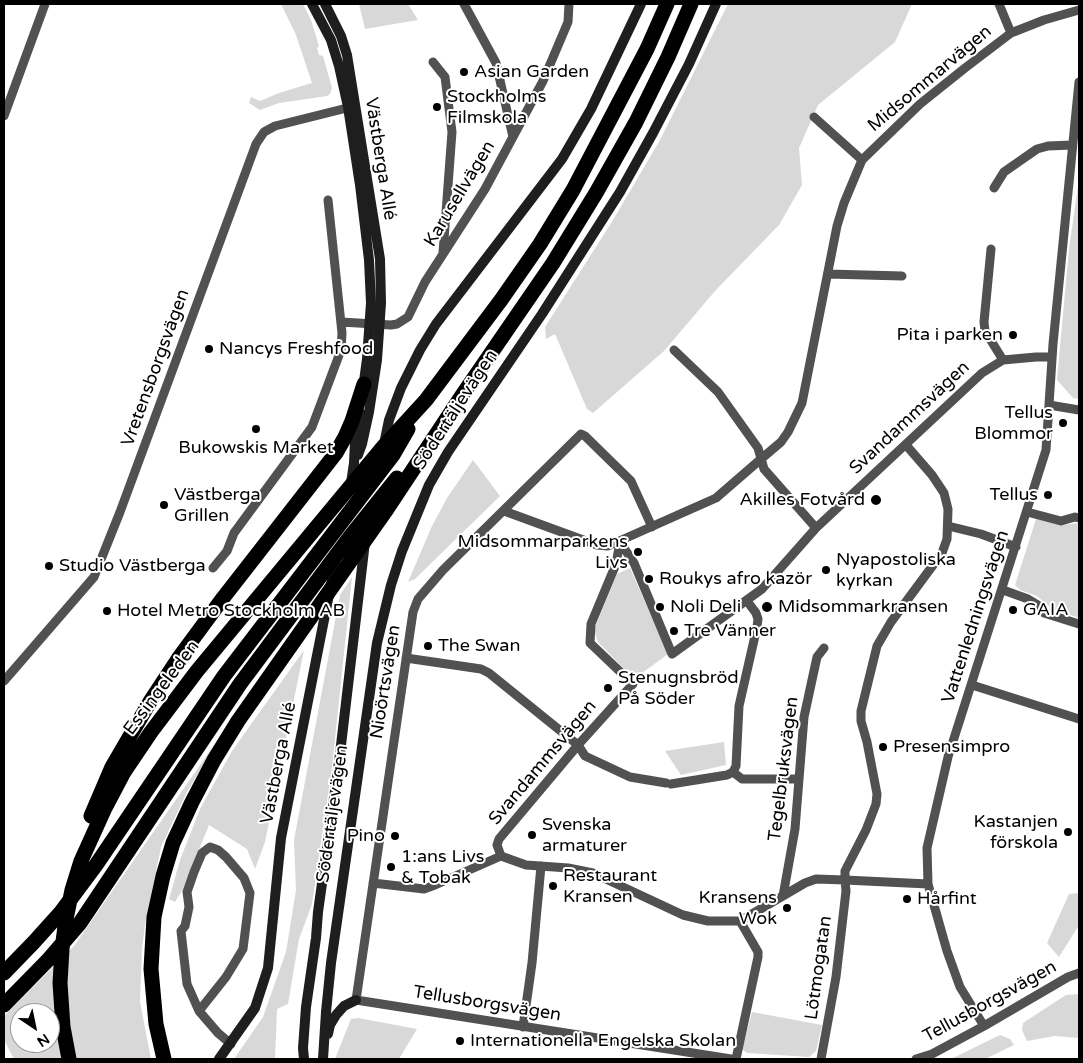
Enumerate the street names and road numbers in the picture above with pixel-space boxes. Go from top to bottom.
street label: Midsommarvägen [864,21,996,137]
street label: Västberga Allé [360,96,400,222]
street label: Karusellvägen [420,137,500,251]
street label: Vretensborgsvägen [117,286,195,450]
street label: Södertäljevägen [409,346,503,474]
street label: Svandammsvägen [846,357,974,479]
street label: Vattenledningsvägen [938,528,1014,706]
street label: Nioörtsvägen [366,623,406,741]
street label: Essingeleden [119,636,205,740]
street label: Tegelbruksvägen [764,695,804,843]
street label: Svandammsvägen [485,696,601,830]
street label: Västberga Allé [257,700,301,826]
street label: Södertäljevägen [313,744,353,884]
street label: Lötmogatan [801,915,837,1021]
street label: Tellusborgsvägen [919,956,1061,1048]
street label: Tellusborgsvägen [411,982,563,1026]

